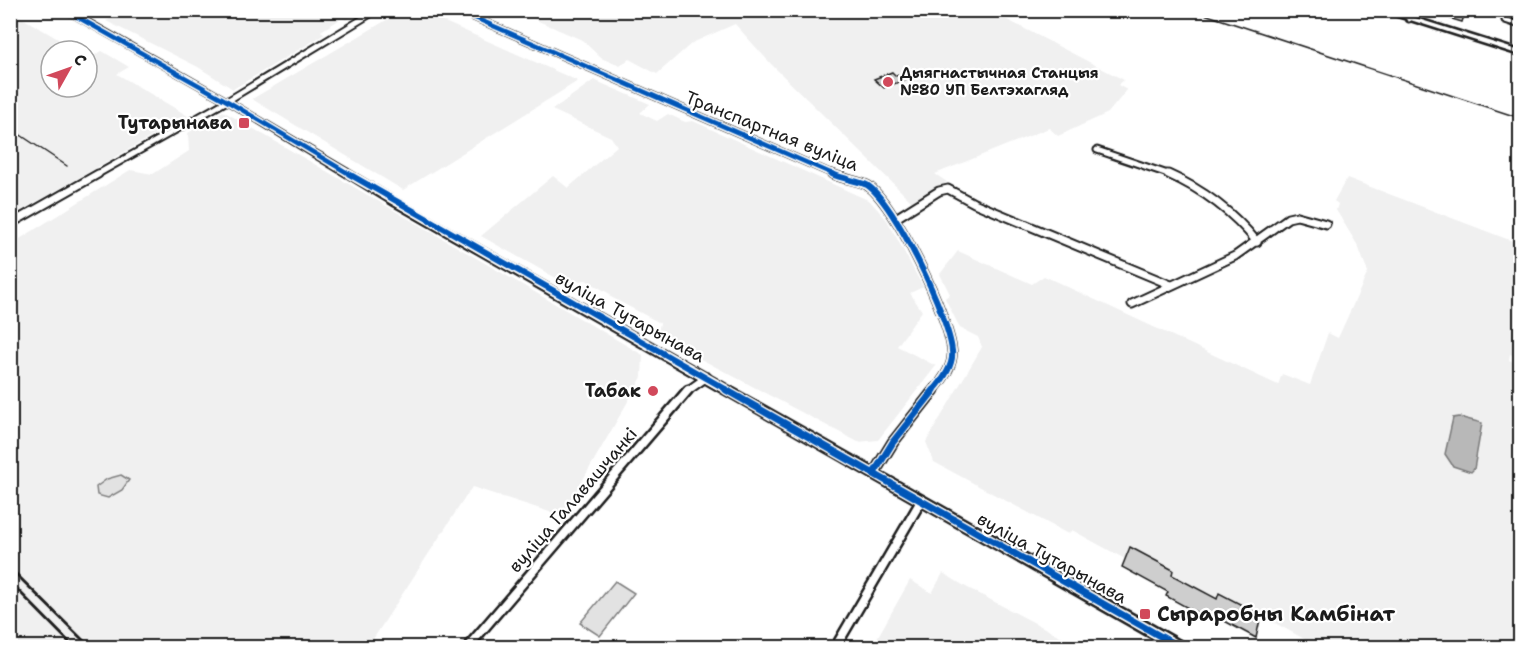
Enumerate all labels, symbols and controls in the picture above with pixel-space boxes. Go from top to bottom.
north arrow [39,39,99,99]
text: С [69,49,91,70]
place label: Дыягнастычная Станцыя №80 УП Белтэхагляд [900,63,1099,100]
marker: Дыягнастычная Станцыя №80 УП Белтэхагляд [881,75,895,89]
street label: Транспартная вуліца [682,85,862,177]
place label: Тутарынава [118,111,233,135]
marker: Тутарынава [237,116,251,130]
street label: вуліца Тутарынава [551,266,709,368]
place label: Табак [585,379,641,403]
marker: Табак [646,384,660,398]
street label: вуліца Галавашчанкі [503,422,643,578]
street label: вуліца Тутарынава [973,507,1131,609]
place label: Сыраробны Камбінат [1157,600,1396,628]
marker: Сыраробны Камбінат [1138,607,1152,621]

